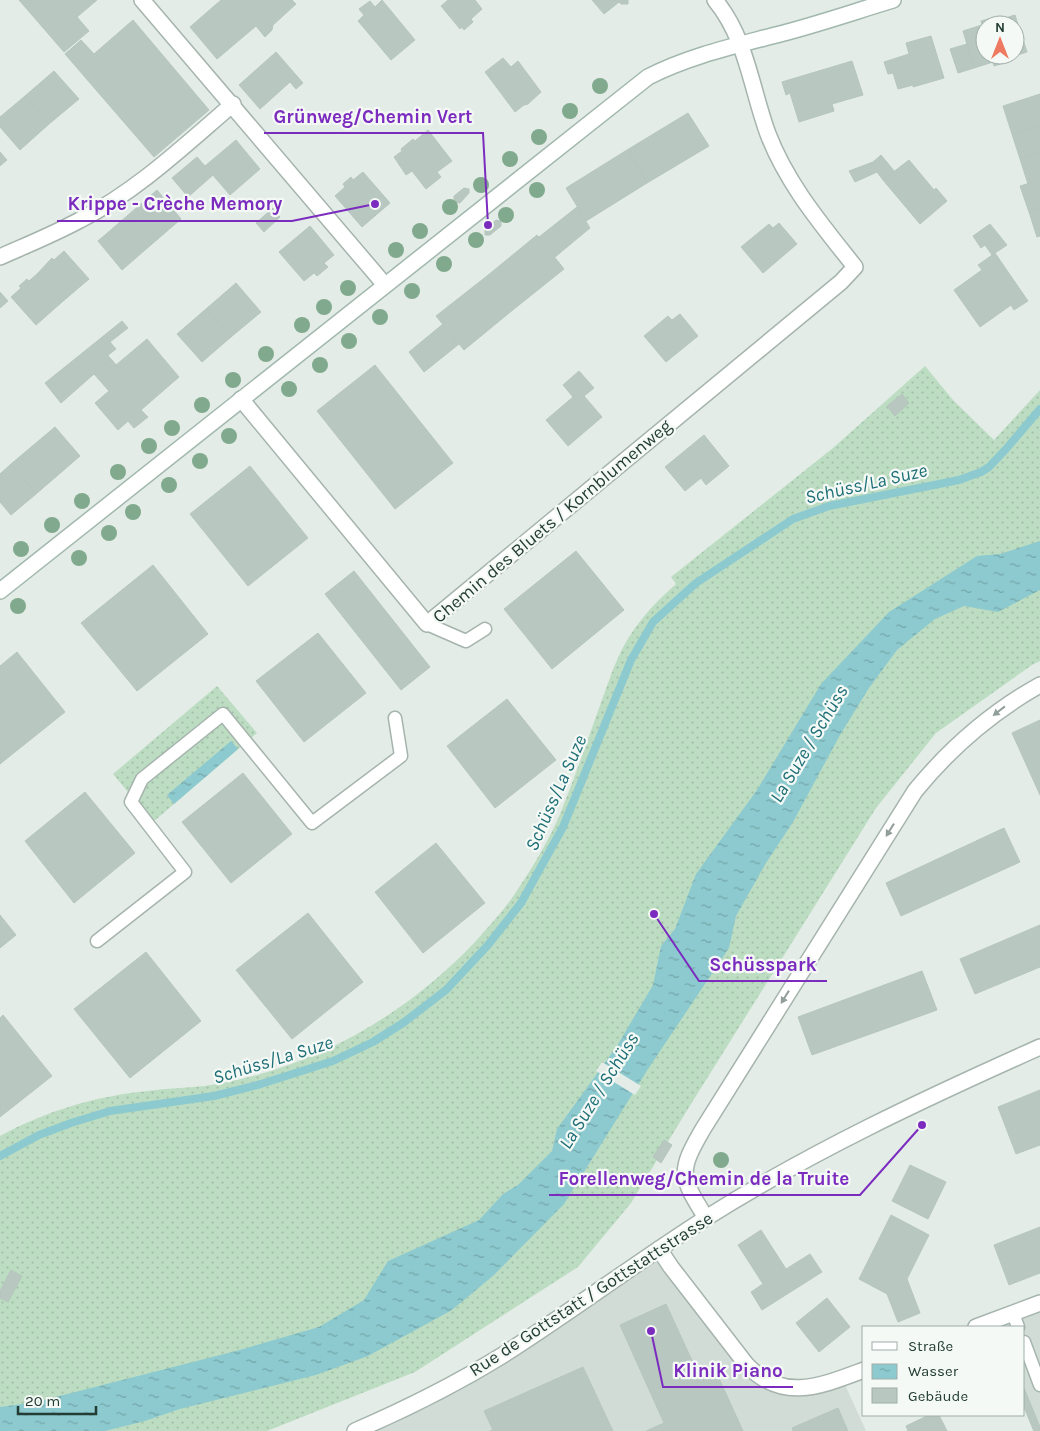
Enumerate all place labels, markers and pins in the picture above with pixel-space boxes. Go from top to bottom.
callout: Grünweg/Chemin Vert [264,99,483,133]
callout: Krippe - Crèche Memory [57,187,292,221]
callout: Schüsspark [699,947,827,981]
callout: Forellenweg/Chemin de la Truite [549,1161,860,1195]
callout: Klinik Piano [663,1353,793,1387]

